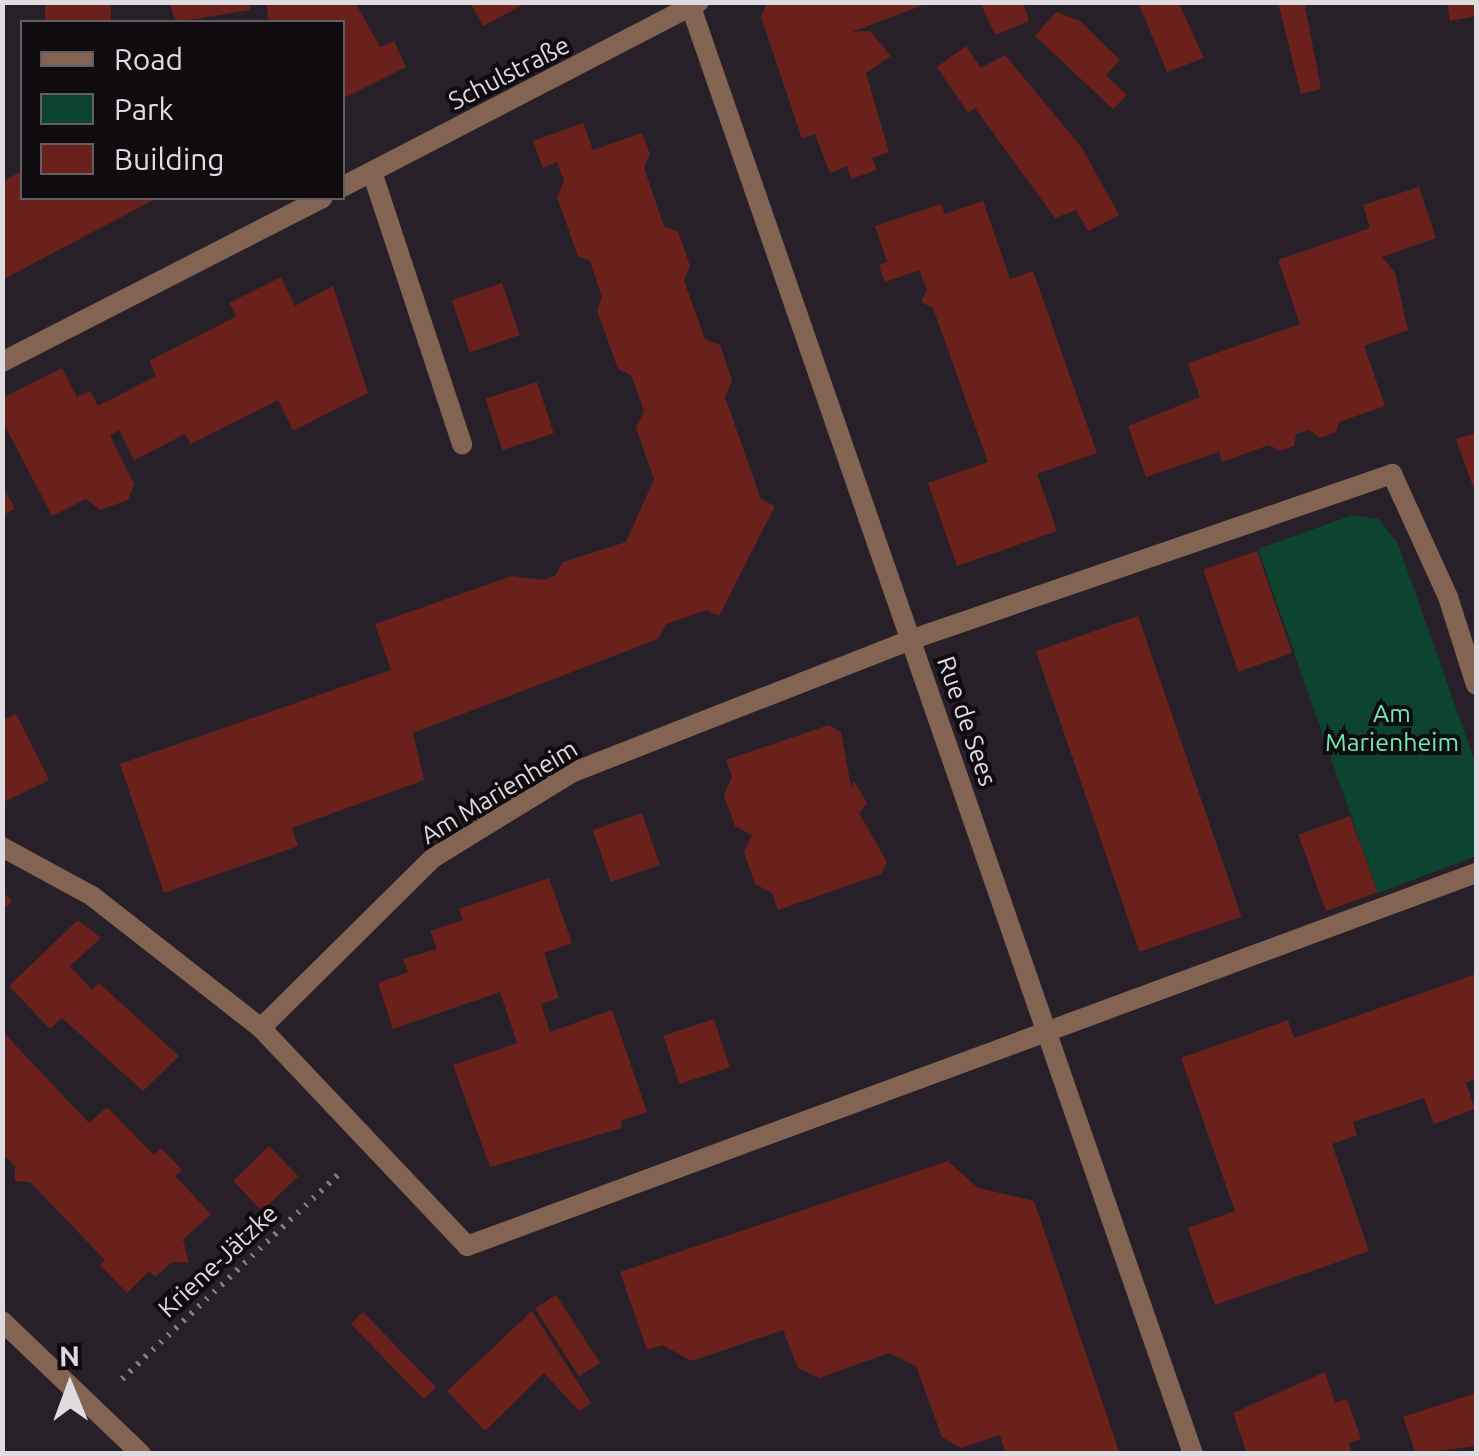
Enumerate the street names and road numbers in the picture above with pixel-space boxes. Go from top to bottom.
street label: Schulstraße [444,30,574,116]
street label: Rue de Sees [931,652,1003,790]
street label: Am Marienheim [415,733,583,851]
street label: Kriene-Jätzke [152,1198,284,1324]

